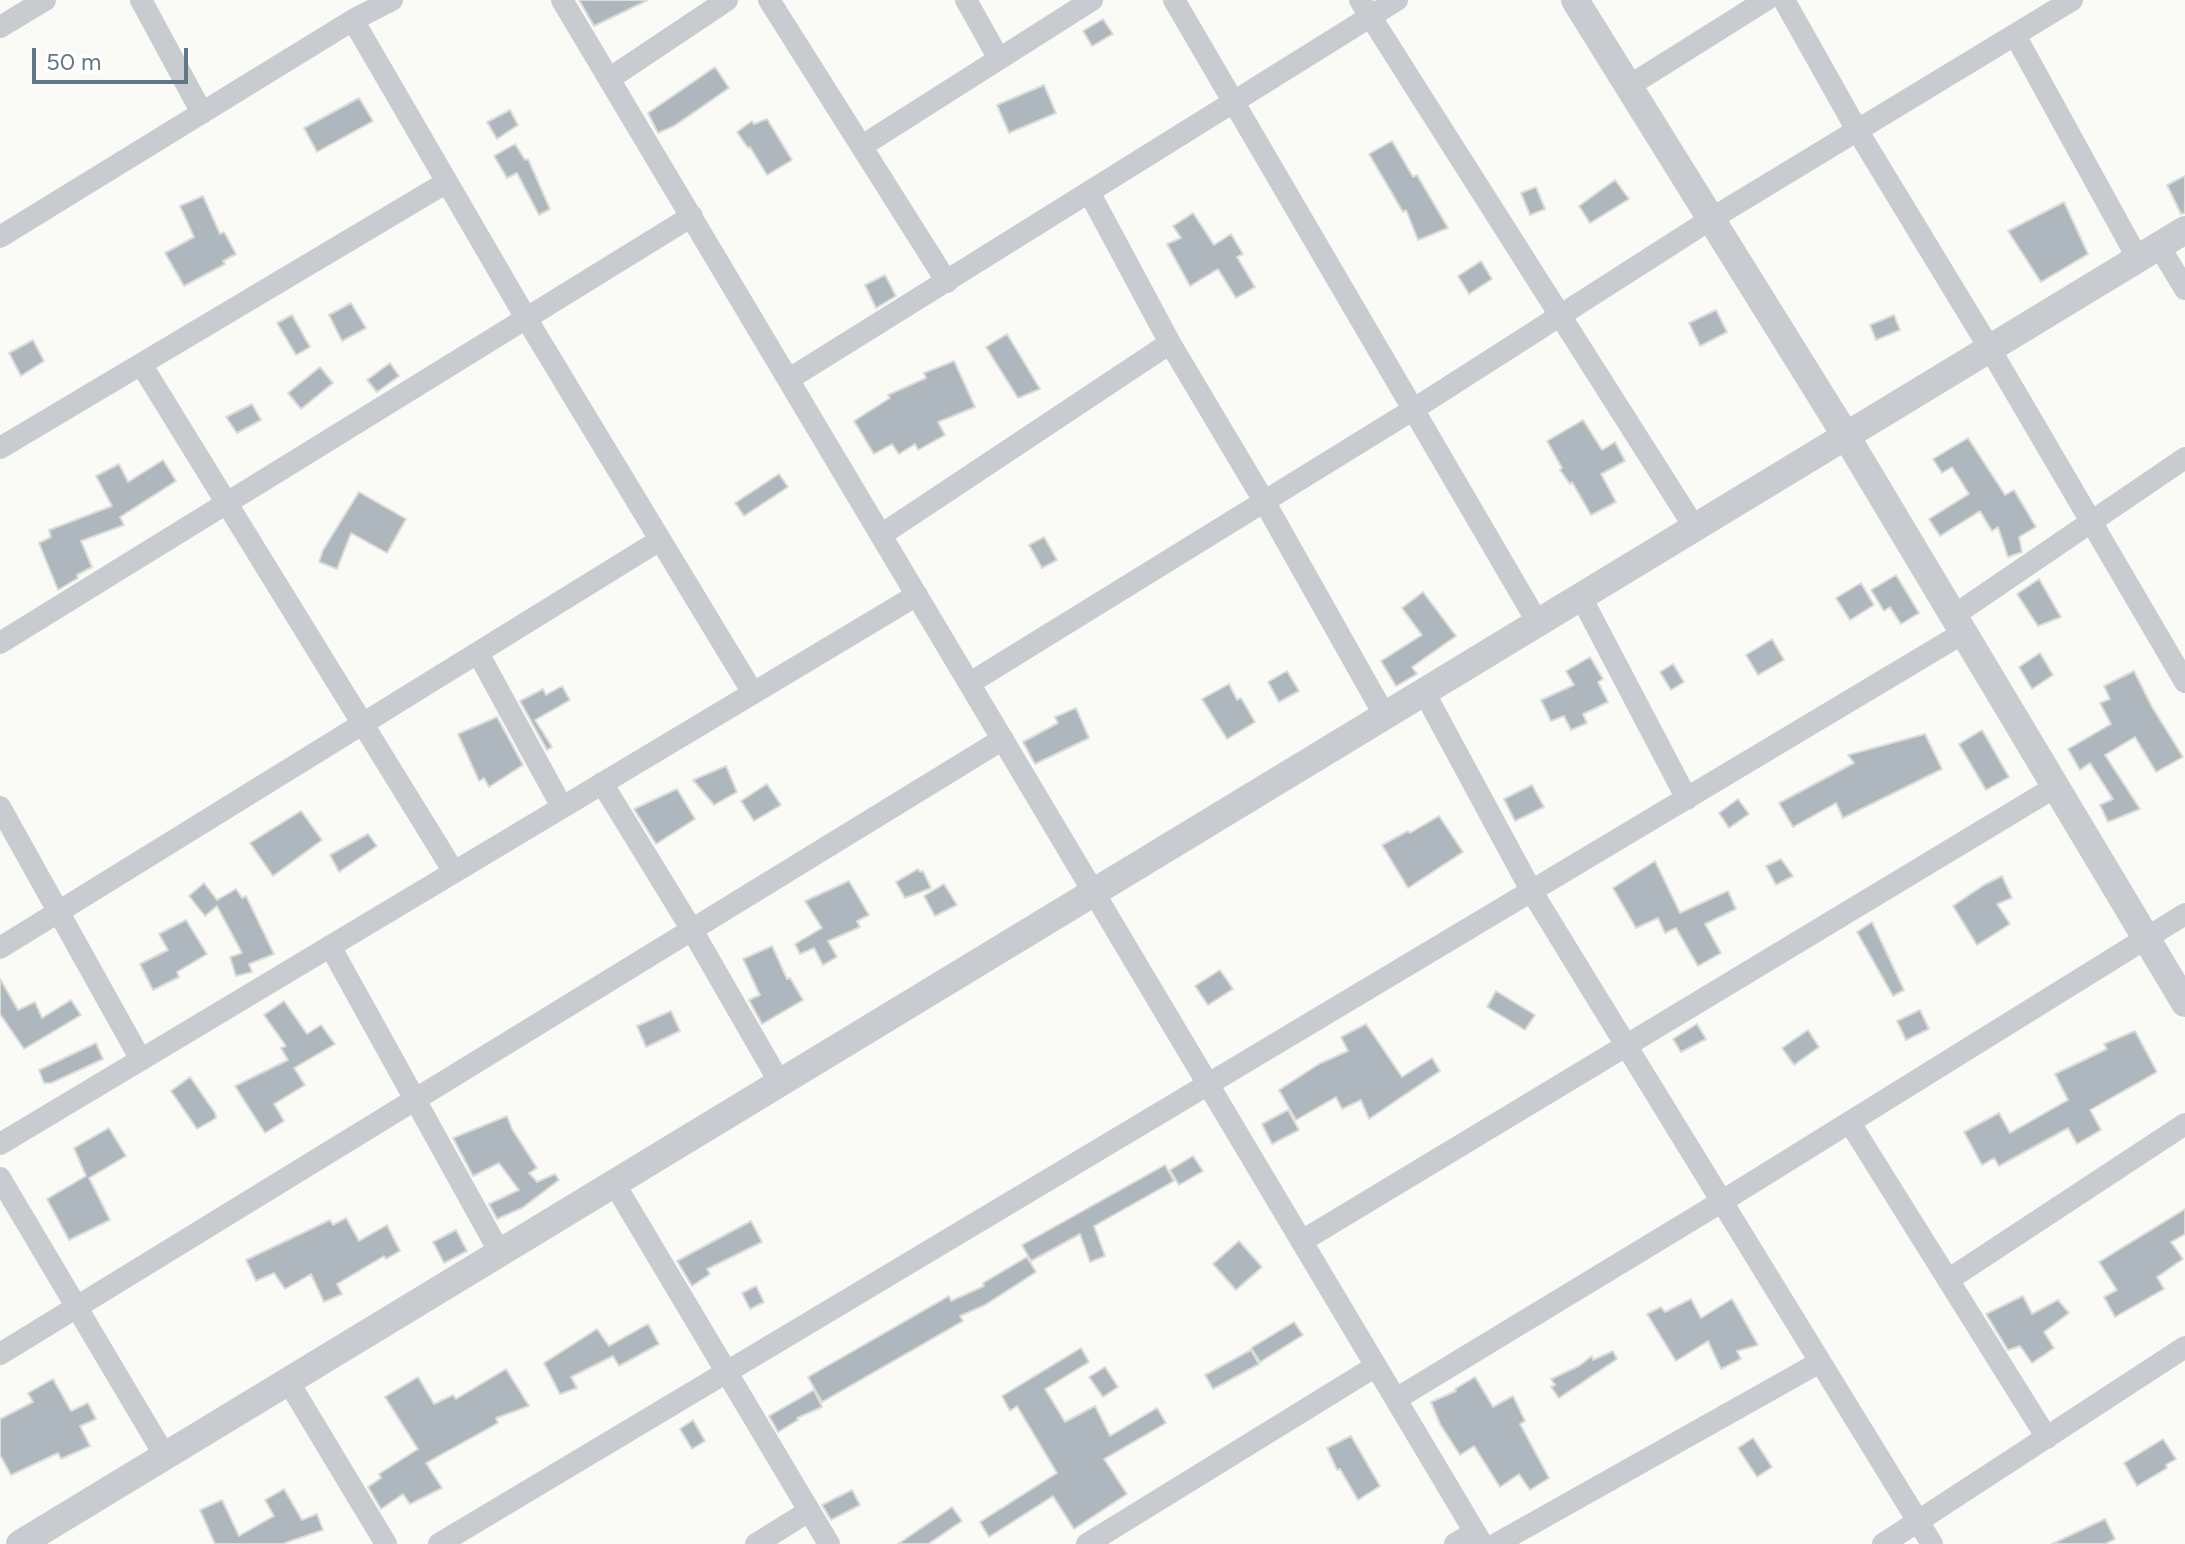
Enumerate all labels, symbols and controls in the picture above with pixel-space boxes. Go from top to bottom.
scale bar [36,32,192,82]
text: 50 m [46,47,102,76]

